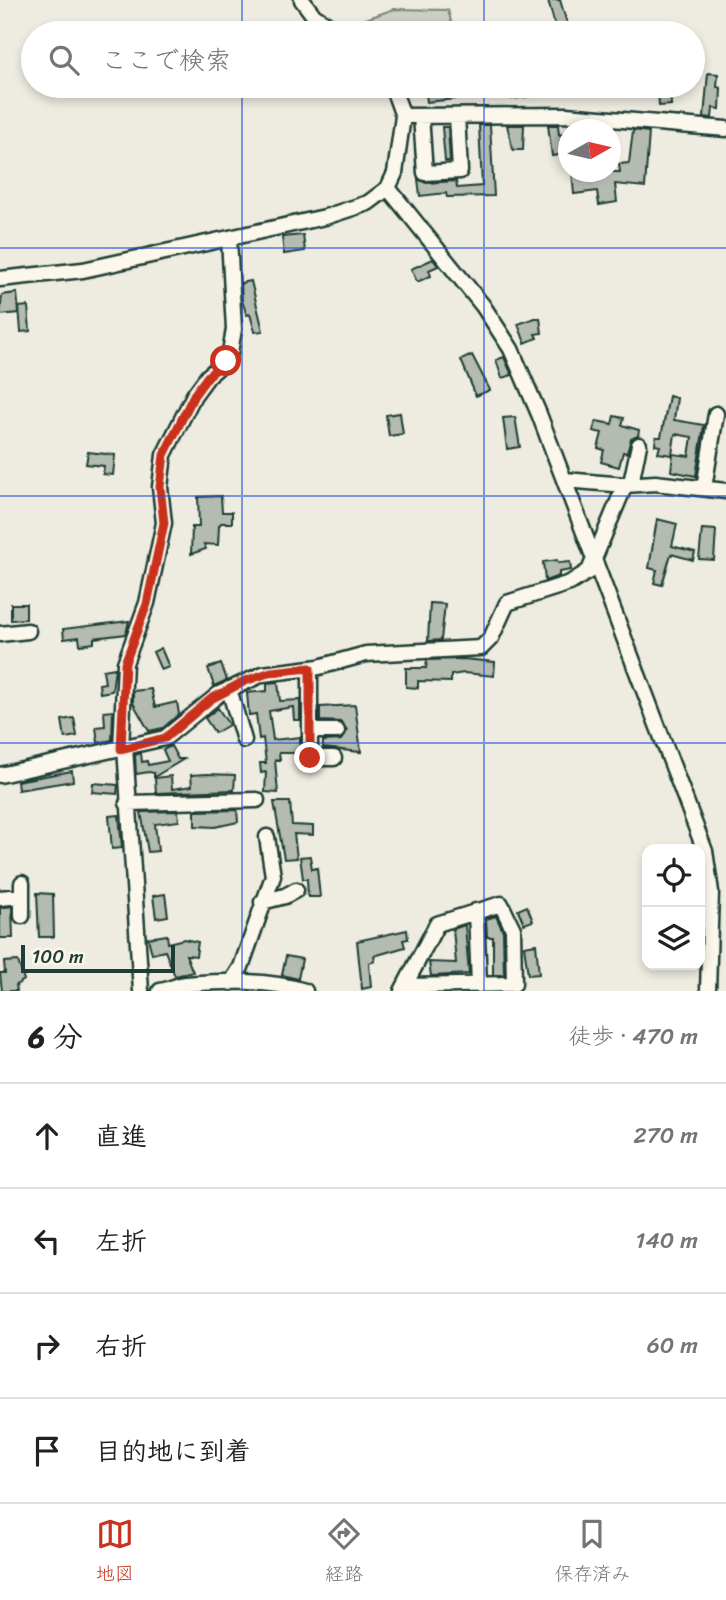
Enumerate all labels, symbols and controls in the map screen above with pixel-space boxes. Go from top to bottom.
search box [21,21,705,98]
text: ここで検索 [101,37,231,83]
icon: search [45,41,83,79]
north arrow [558,119,621,182]
route start [210,345,241,376]
route end [294,742,325,773]
map controls [642,844,705,970]
button: locate [642,844,705,907]
button: layers [642,907,705,970]
text: 100 m [32,940,84,973]
scale bar [21,942,175,974]
text: 6 分 [28,1010,83,1064]
text: 徒歩 · 470 m [568,1016,698,1057]
text: 直進 [95,1113,147,1159]
text: 270 m [633,1115,698,1156]
icon: ahead [28,1117,66,1155]
text: 左折 [95,1218,147,1264]
text: 140 m [636,1220,698,1261]
icon: left [28,1222,66,1260]
text: 右折 [95,1323,147,1369]
text: 60 m [647,1325,698,1366]
icon: right [28,1327,66,1365]
text: 目的地に到着 [95,1428,251,1474]
icon: arrive [28,1432,66,1470]
tab: 地図 [96,1515,134,1590]
tab: 経路 [325,1515,363,1590]
tab: 保存済み [554,1515,630,1590]

